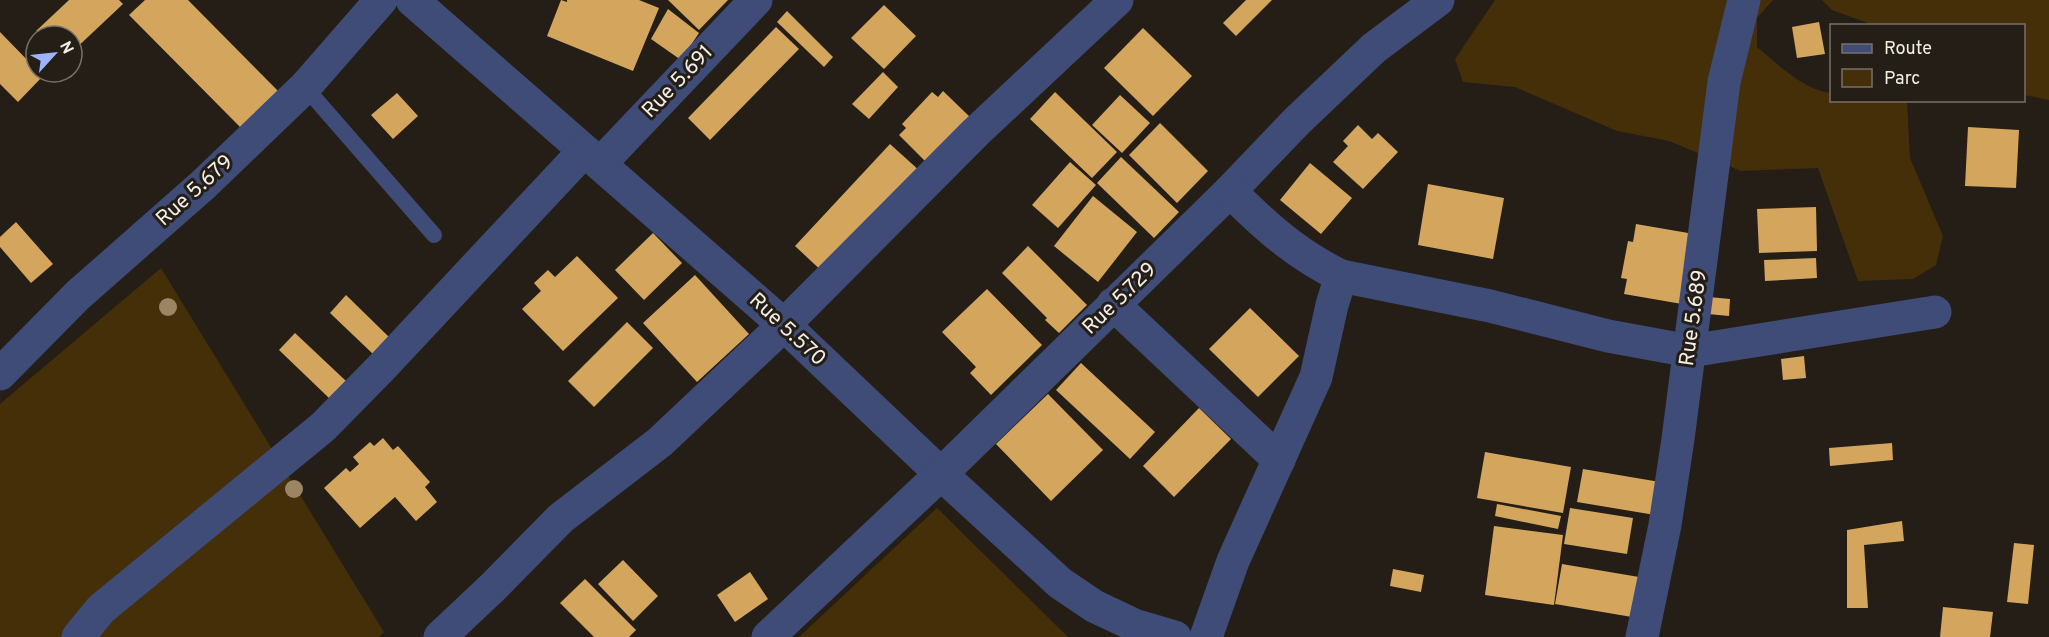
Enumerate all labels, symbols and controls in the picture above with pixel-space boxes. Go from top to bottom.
north arrow [24,24,84,84]
legend [1830,24,2025,102]
text: N [54,38,77,58]
text: Route [1884,38,1932,61]
street label: Rue 5.691 [636,40,720,124]
text: Parc [1884,68,1920,91]
street label: Rue 5.679 [151,149,239,233]
street label: Rue 5.729 [1077,257,1163,341]
street label: Rue 5.689 [1674,268,1714,368]
street label: Rue 5.570 [743,287,831,373]

